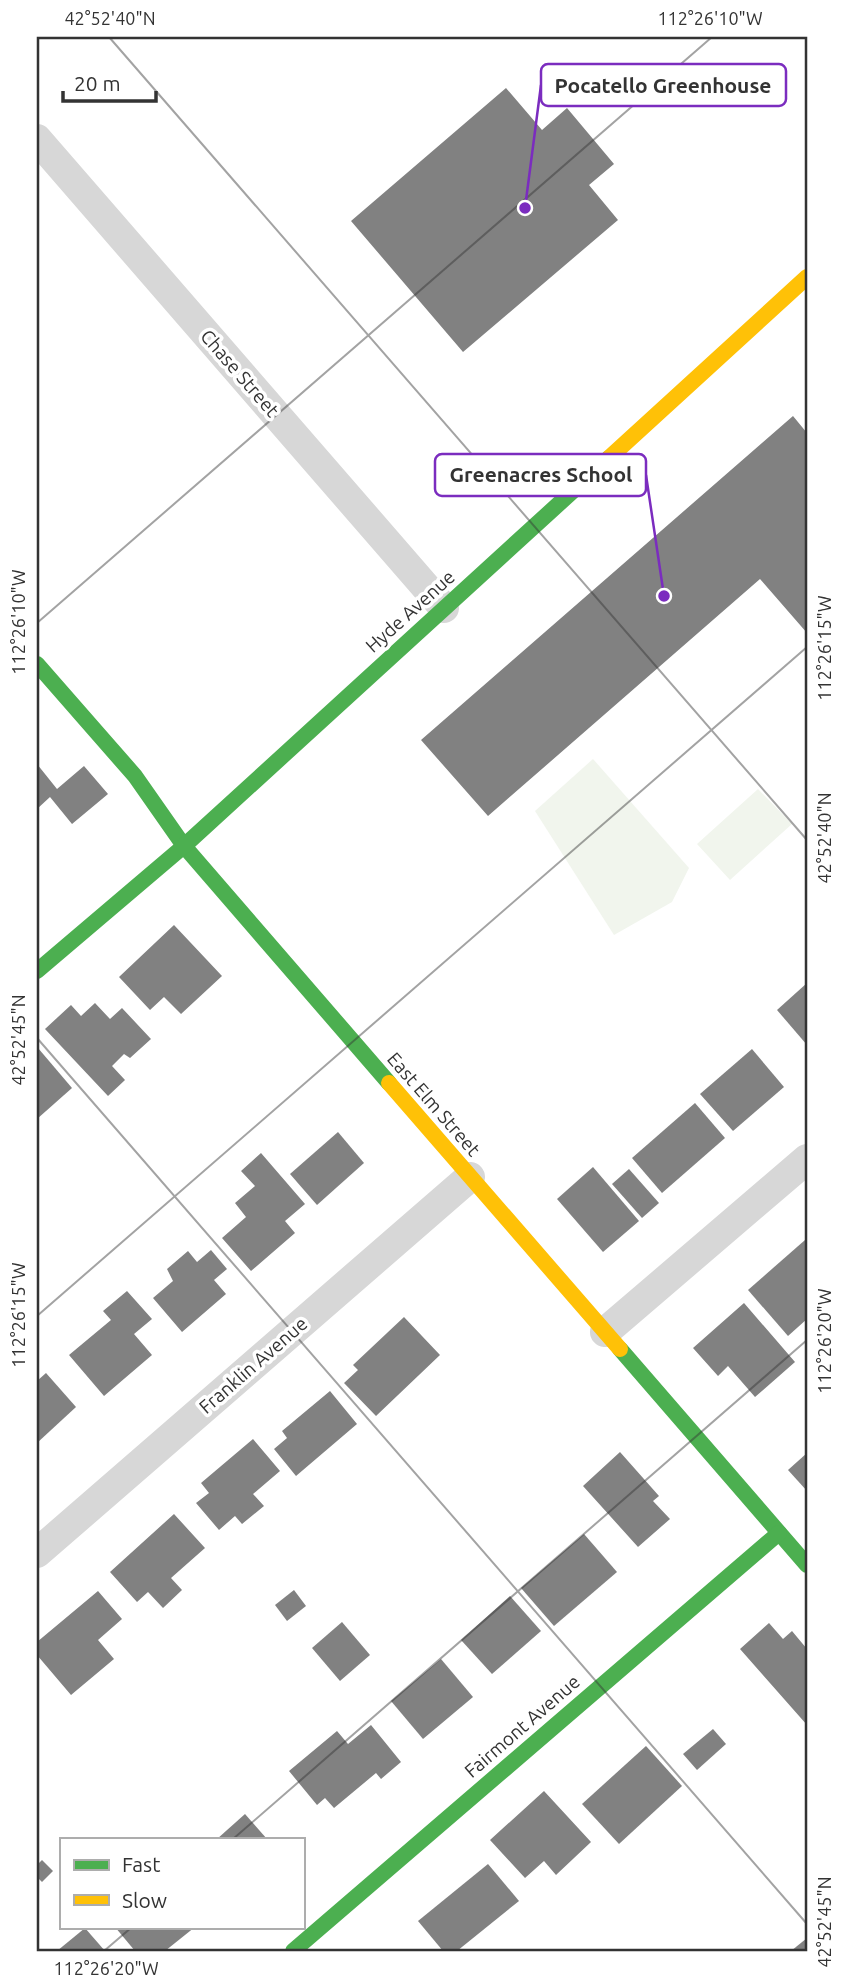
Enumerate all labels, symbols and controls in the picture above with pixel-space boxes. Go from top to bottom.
text: 42°52'40"N [64,8,156,28]
text: 112°26'10"W [657,8,763,28]
scale bar [63,60,156,104]
callout: Pocatello Greenhouse [541,64,786,106]
text: 20 m [74,71,121,95]
text: Pocatello Greenhouse [555,73,771,97]
street label: Chase Street [196,325,284,422]
callout: Greenacres School [435,454,646,496]
text: Greenacres School [450,462,632,486]
street label: Hyde Avenue [361,565,459,657]
text: 112°26'10"W [8,569,28,675]
text: 112°26'15"W [814,595,834,701]
text: 42°52'40"N [814,792,834,884]
text: 42°52'45"N [8,994,28,1086]
street label: East Elm Street [383,1048,485,1161]
text: 112°26'15"W [8,1262,28,1368]
text: 112°26'20"W [814,1288,834,1394]
street label: Franklin Avenue [195,1312,311,1418]
street label: Fairmont Avenue [460,1670,584,1782]
legend [60,1838,304,1928]
text: Fast [122,1852,160,1876]
text: 42°52'45"N [814,1876,834,1968]
text: Slow [122,1888,167,1912]
text: 112°26'20"W [53,1958,159,1978]

